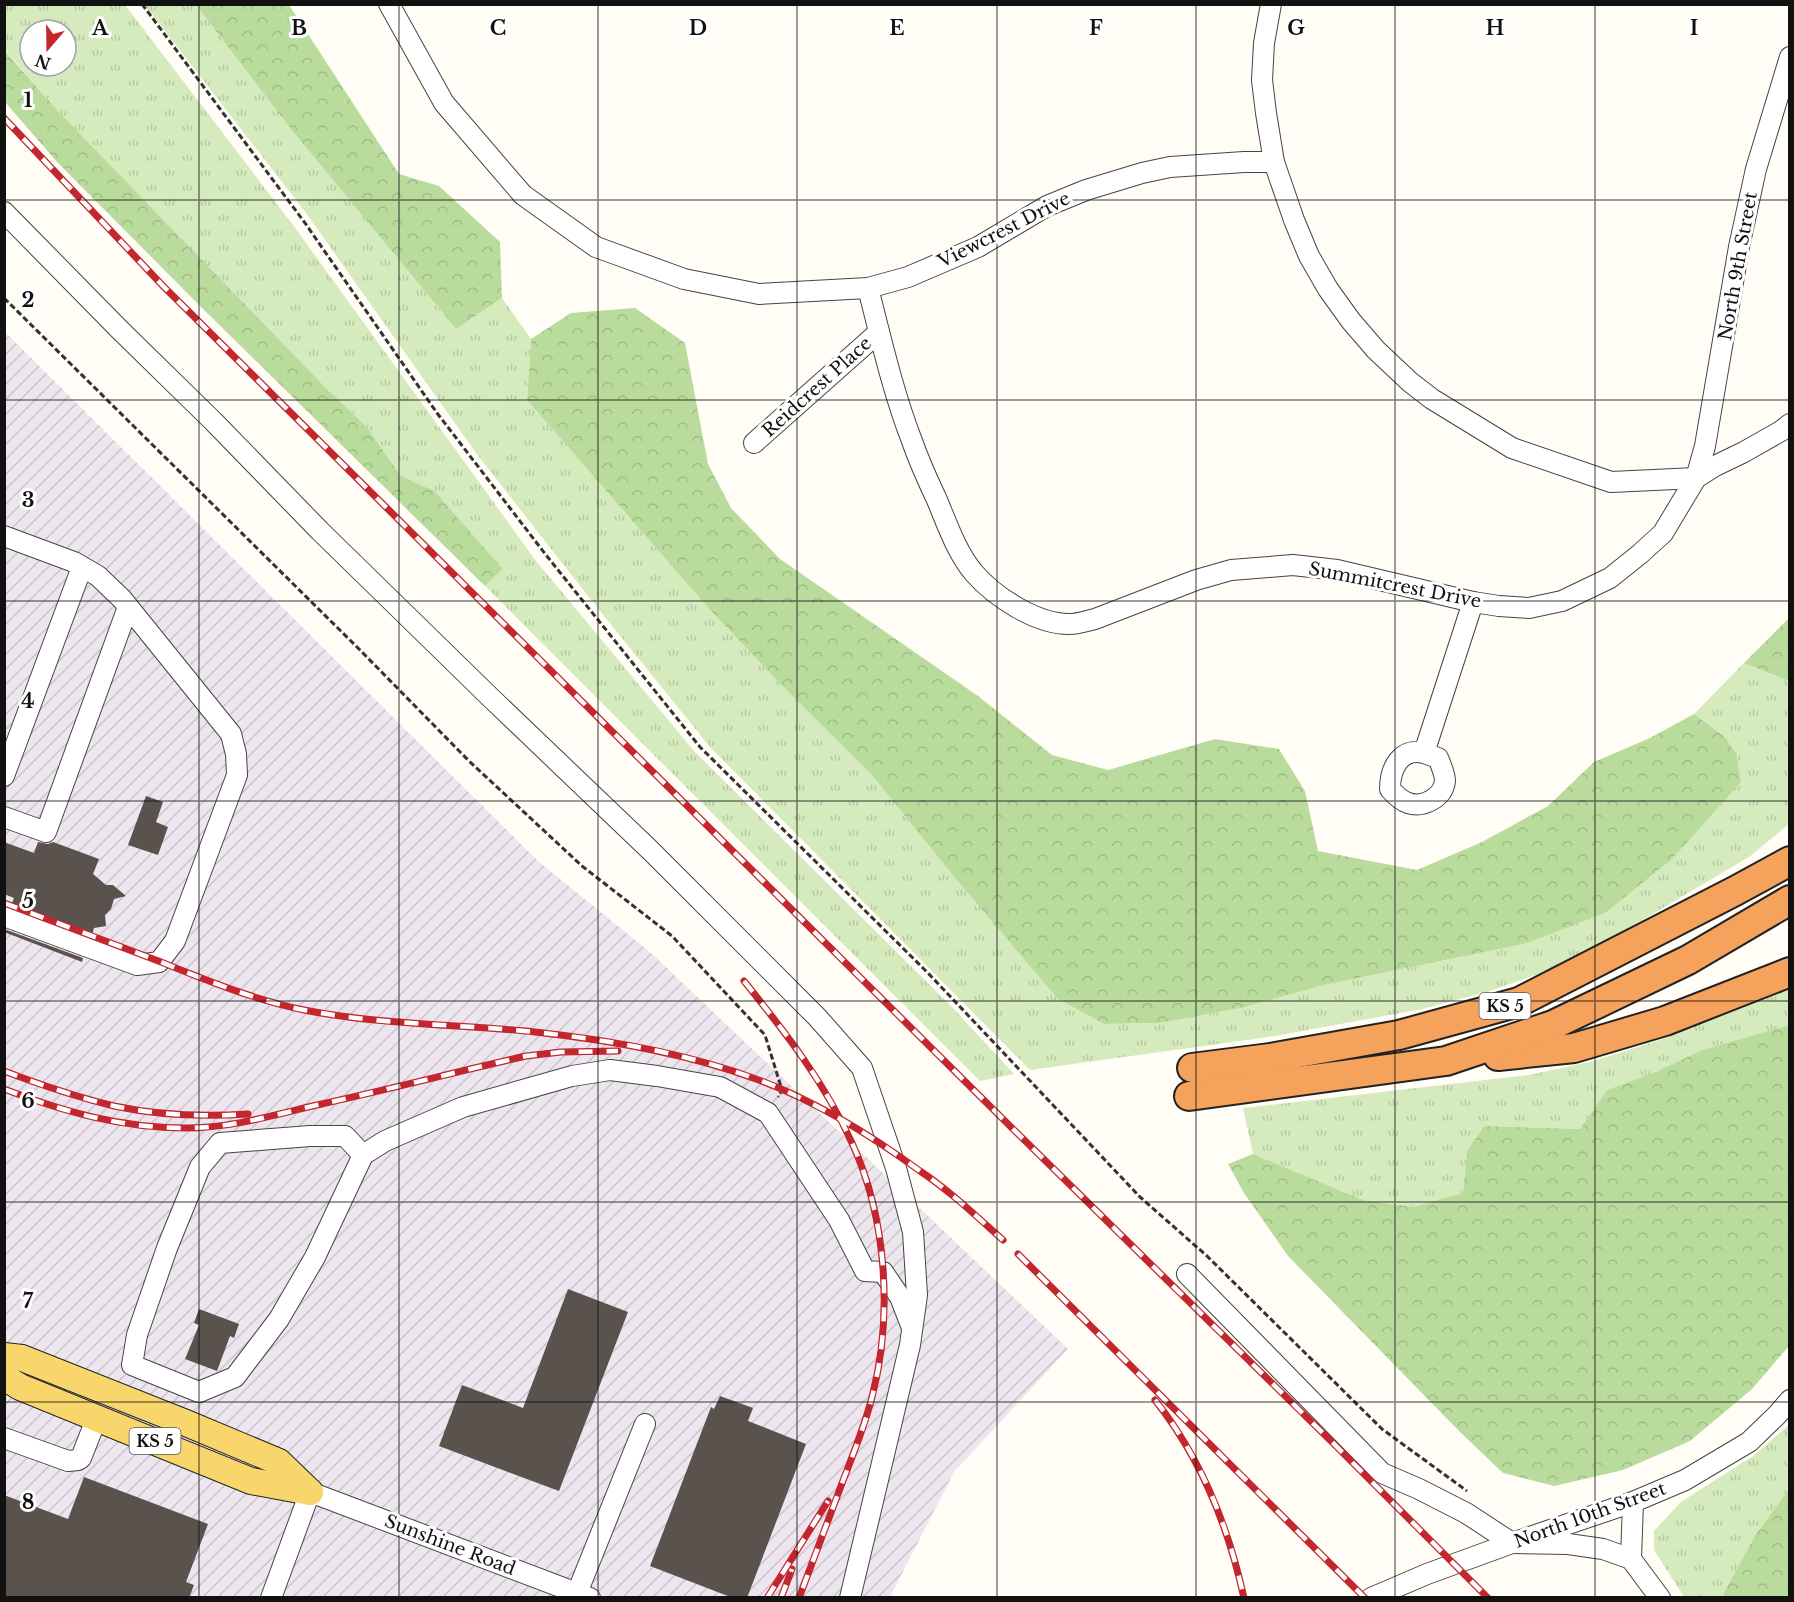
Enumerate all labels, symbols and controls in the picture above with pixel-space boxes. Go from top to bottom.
text: A [91,16,109,40]
text: B [291,16,307,40]
text: C [490,16,506,40]
text: D [689,16,707,40]
text: E [889,16,905,40]
text: F [1089,16,1103,40]
text: G [1287,16,1305,40]
text: H [1486,16,1505,40]
text: I [1690,16,1698,40]
north arrow [18,18,78,78]
text: N [32,50,53,74]
text: 1 [24,88,33,112]
street label: Viewcrest Drive [933,187,1074,273]
street label: North 9th Street [1714,190,1762,342]
text: 2 [21,288,35,312]
street label: Reidcrest Place [758,332,876,442]
text: 3 [22,488,34,512]
street label: Summitcrest Drive [1307,557,1483,613]
text: 4 [21,689,35,713]
text: 5 [22,889,34,913]
road number: KS 5 [1480,993,1530,1019]
text: 6 [21,1089,35,1113]
text: 7 [23,1289,34,1313]
road number: KS 5 [130,1428,180,1454]
street label: North 10th Street [1511,1477,1669,1553]
text: 8 [22,1490,34,1514]
street label: Sunshine Road [381,1510,519,1580]

